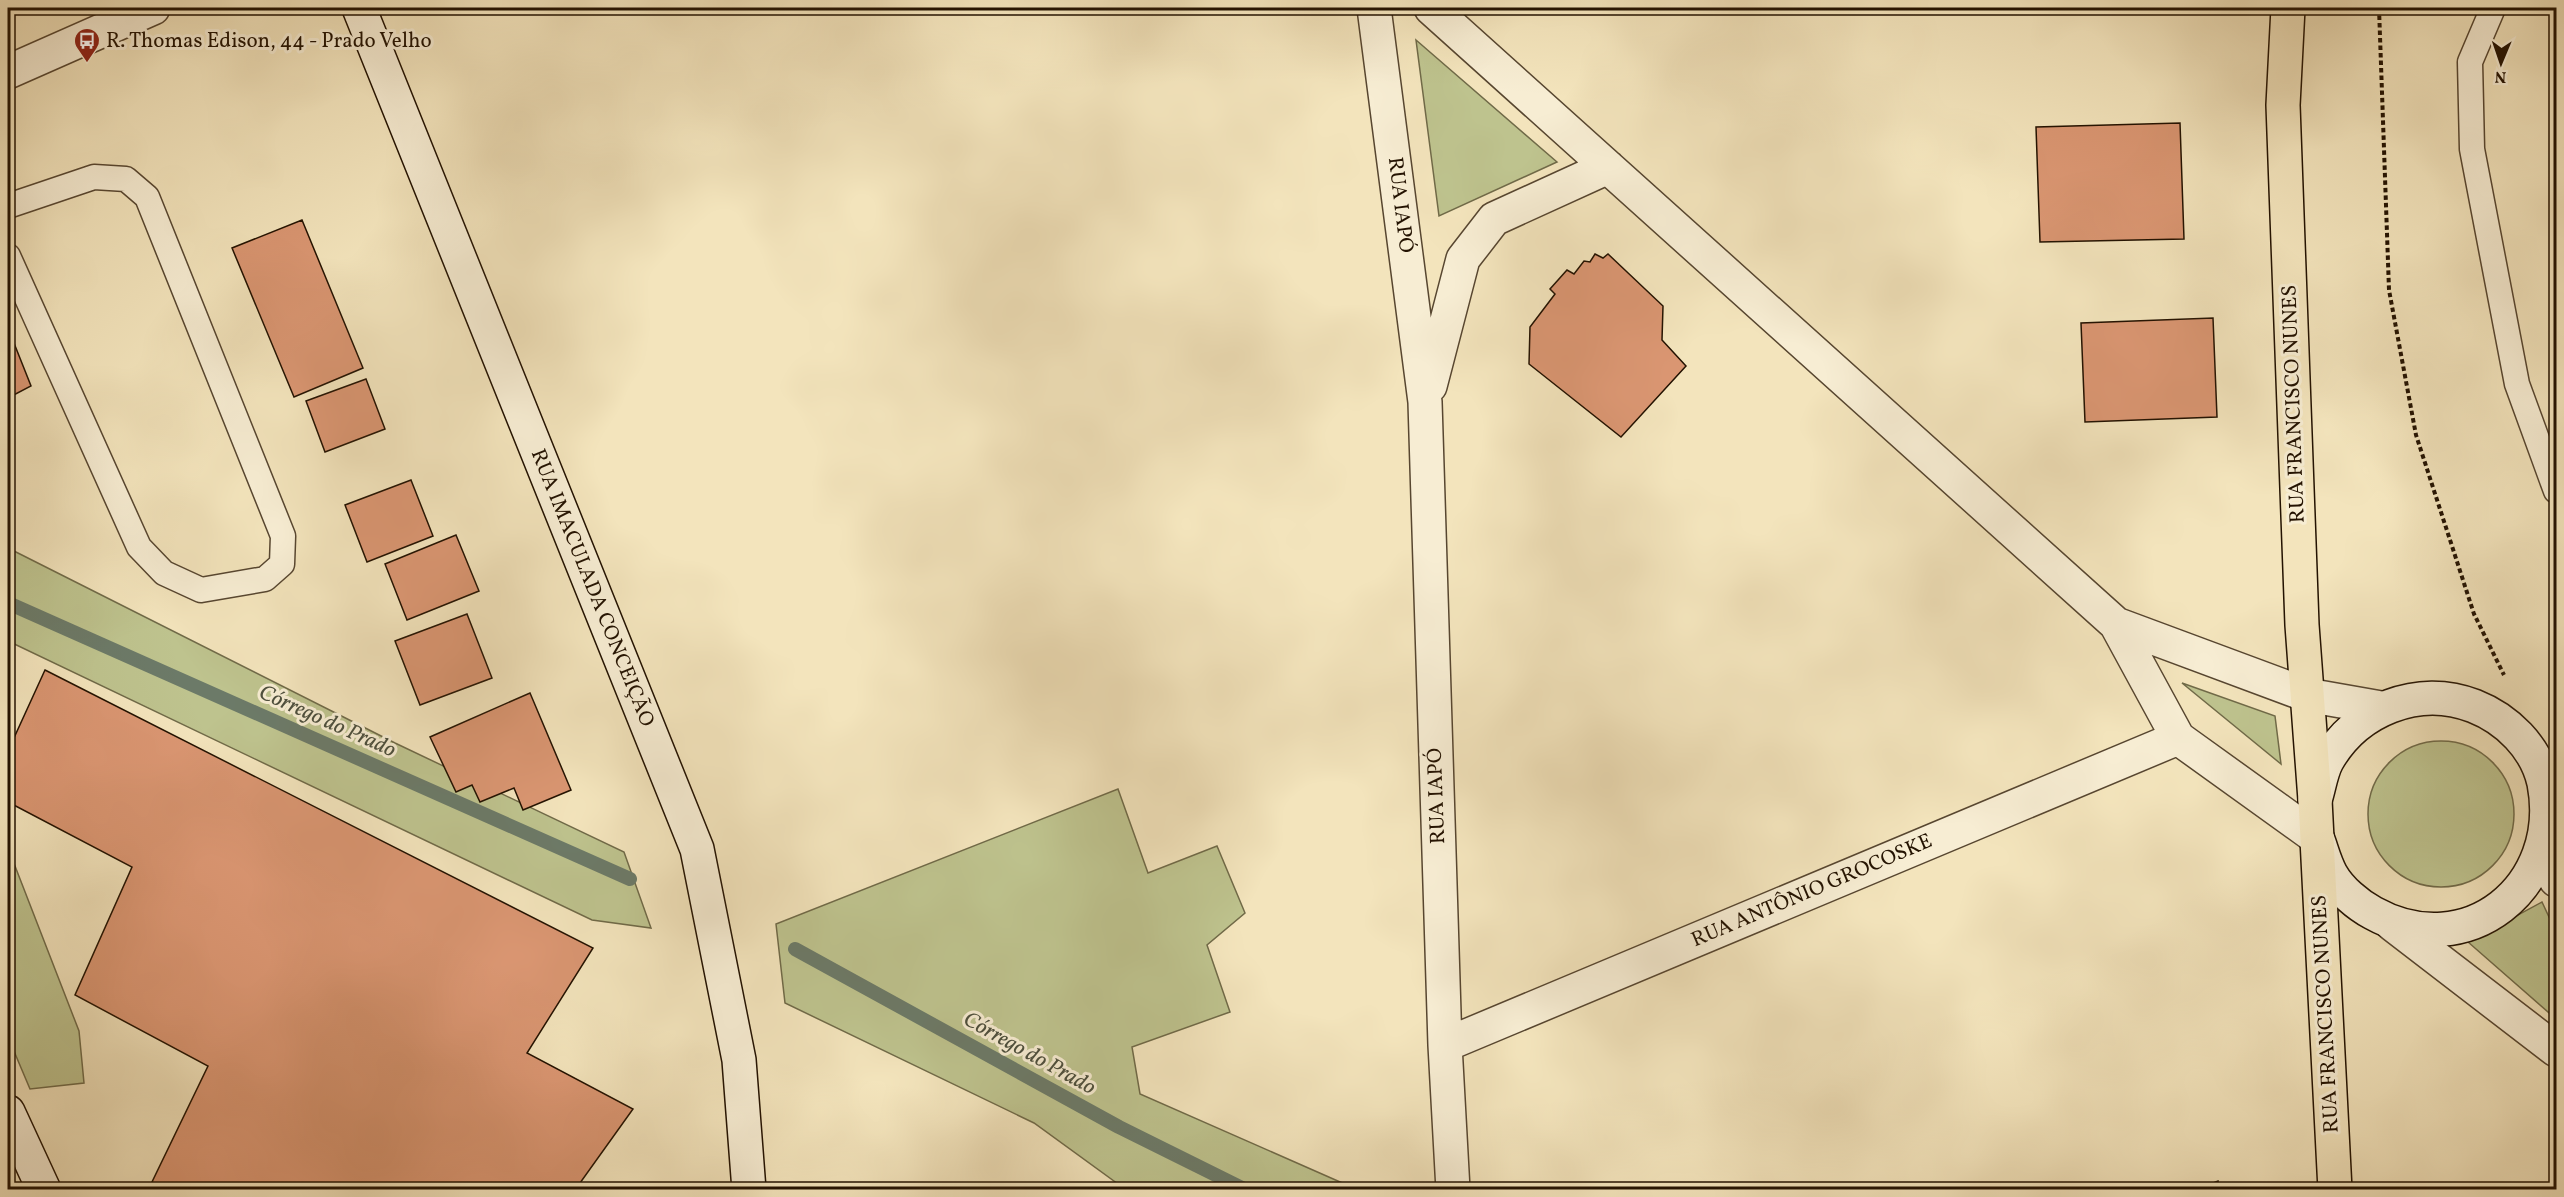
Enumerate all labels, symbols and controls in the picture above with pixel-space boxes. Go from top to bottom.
bus stop icon: R. Thomas Edison, 44 - Prado Velho [72,26,102,64]
place label: R. Thomas Edison, 44 - Prado Velho [106,27,432,56]
north arrow [2471,33,2531,93]
text: N [2494,65,2507,87]
street label: RUA IAPÓ [1380,155,1420,255]
street label: RUA FRANCISCO NUNES [2275,284,2313,524]
street label: RUA IMACULADA CONCEIÇÃO [523,445,661,731]
water label: Córrego do Prado [253,678,401,766]
street label: RUA IAPÓ [1421,747,1453,845]
street label: RUA ANTÔNIO GROCOSKE [1687,827,1937,955]
street label: RUA FRANCISCO NUNES [2305,894,2347,1134]
water label: Córrego do Prado [957,1005,1101,1103]

